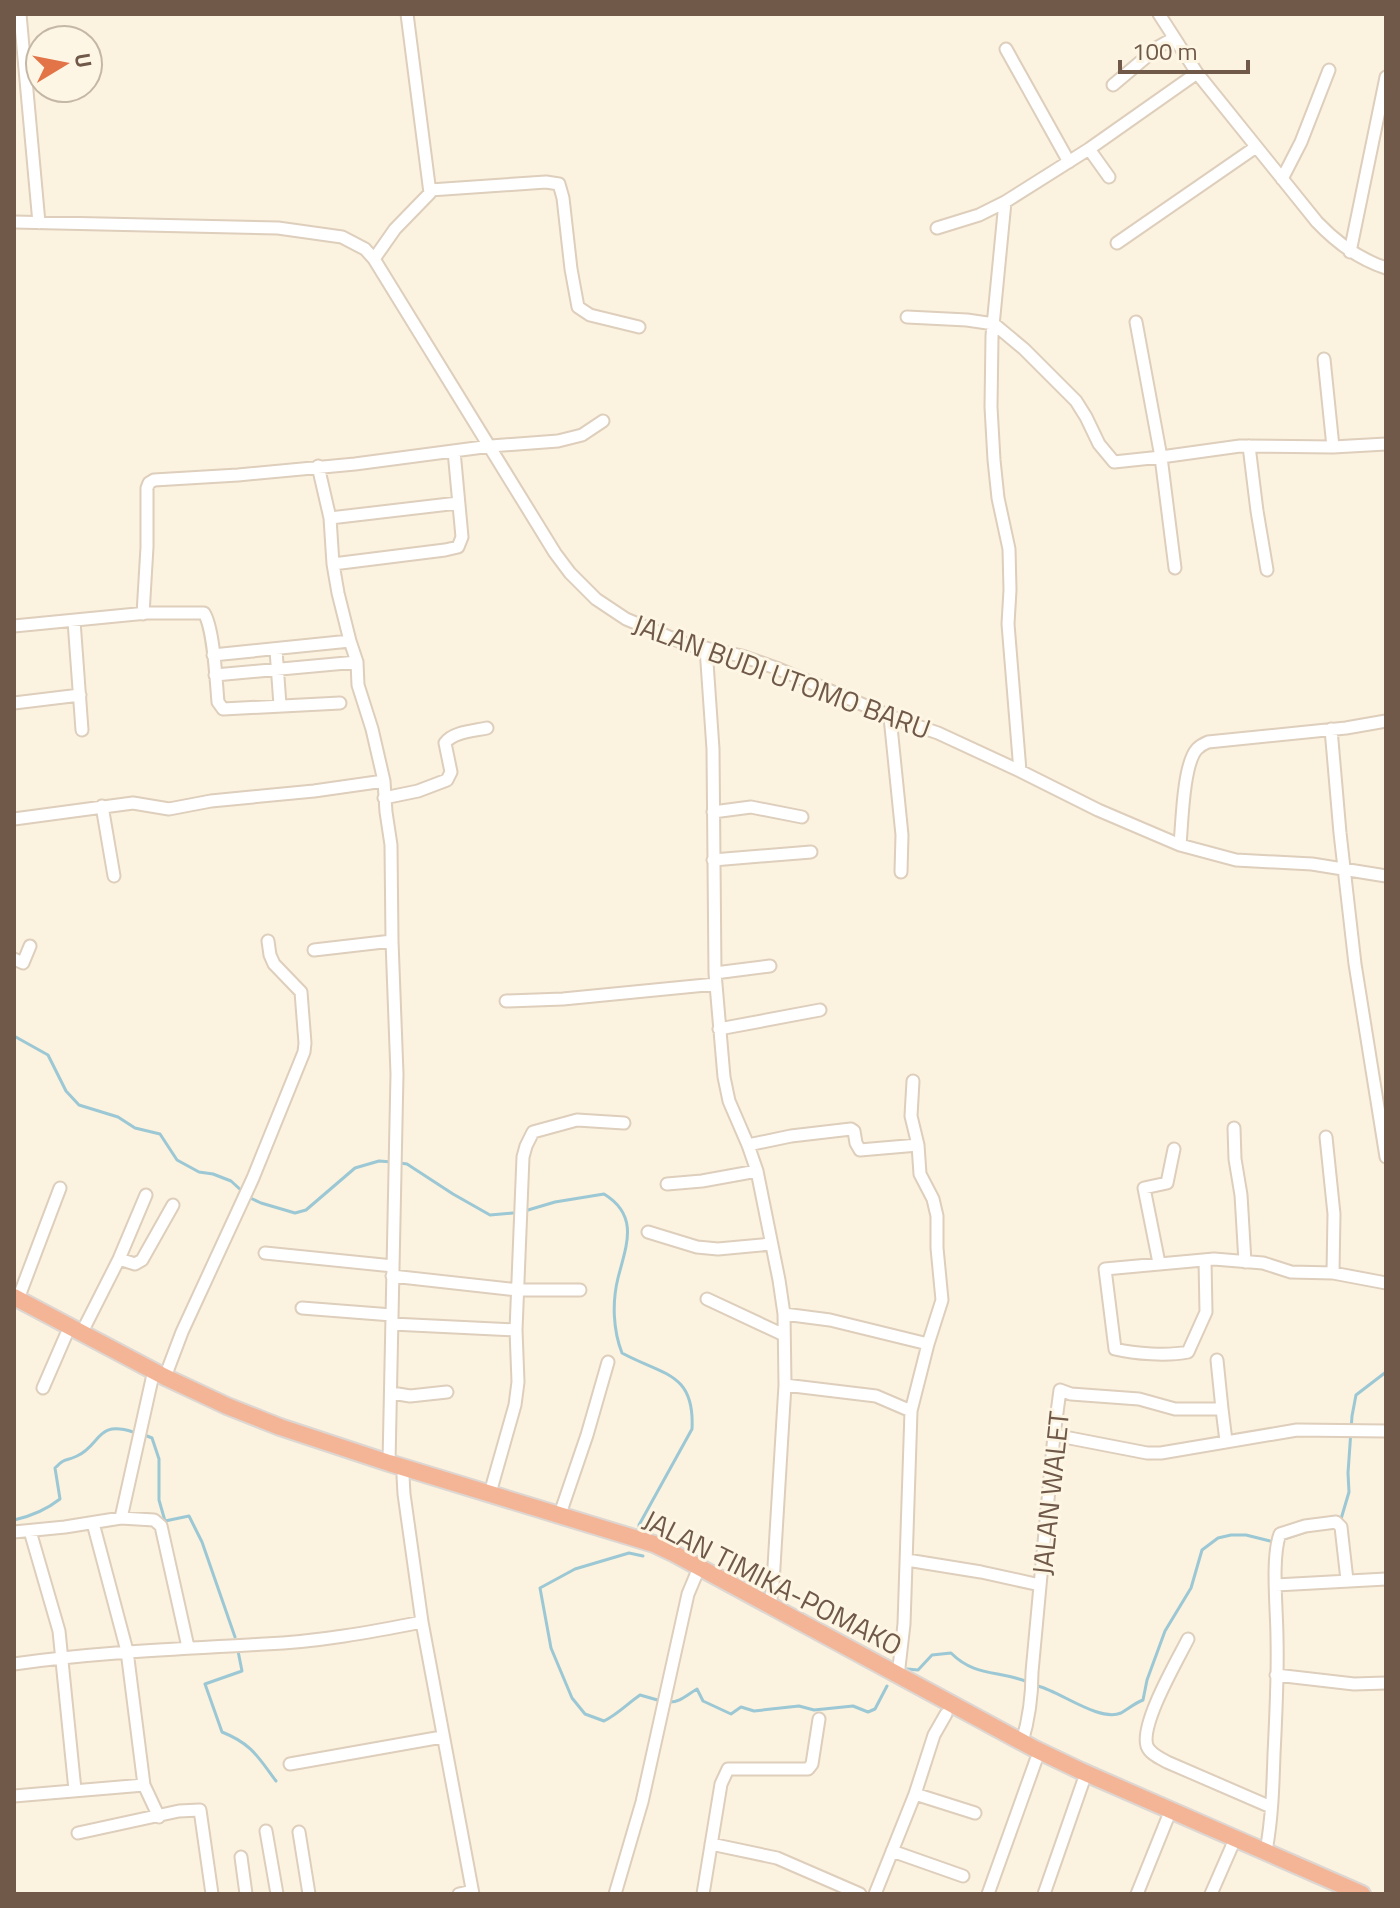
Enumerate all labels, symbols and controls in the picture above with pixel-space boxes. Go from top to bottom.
north arrow [24,24,104,104]
scale bar [1120,24,1248,74]
text: 100 m [1132,33,1198,69]
text: U [66,50,102,71]
street label: JALAN BUDI UTOMO BARU [627,602,937,750]
street label: JALAN WALET [1020,1409,1080,1577]
street label: JALAN TIMIKA-POMAKO [636,1498,910,1666]

